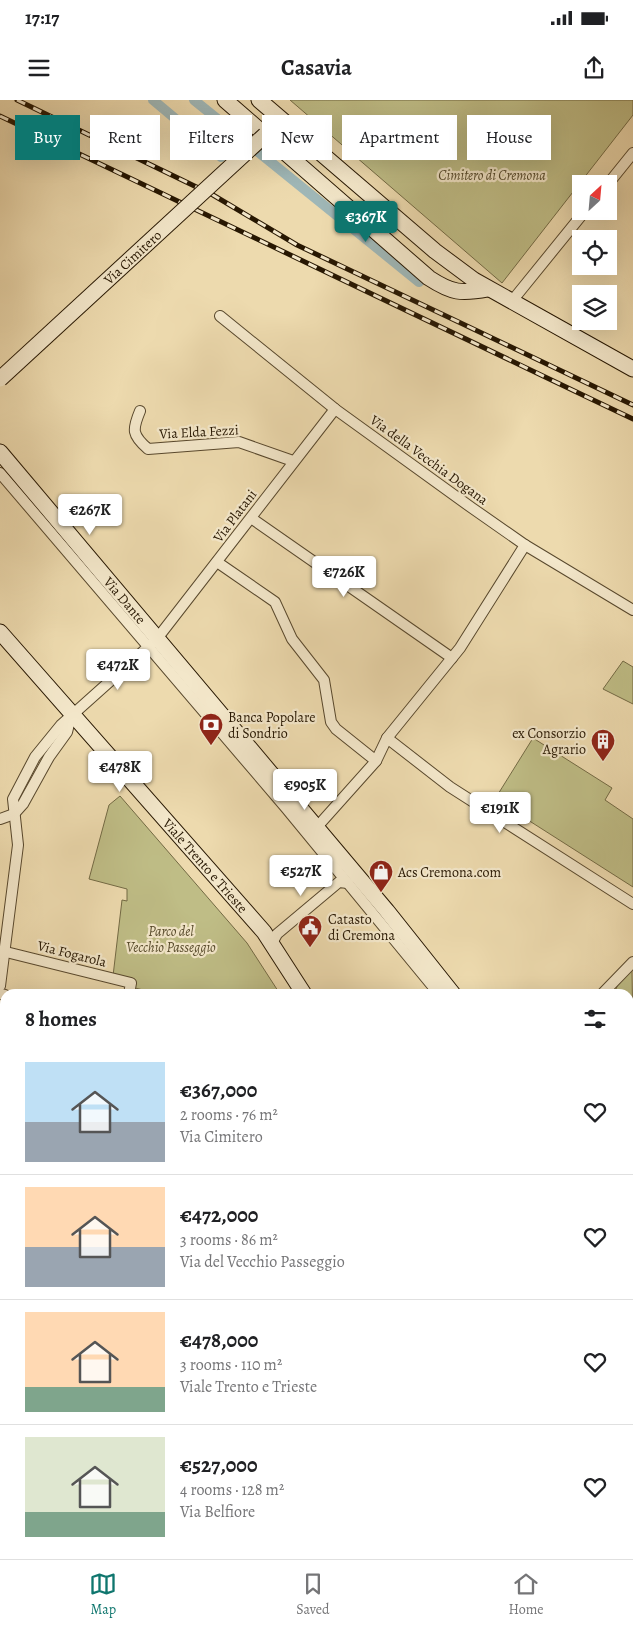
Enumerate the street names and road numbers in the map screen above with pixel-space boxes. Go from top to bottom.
street label: Via Cimitero [99,226,166,289]
street label: Via della Vecchia Dogana [365,410,492,510]
street label: Via Elda Fezzi [158,420,239,444]
street label: Via Platani [208,486,261,547]
street label: Via Dante [99,572,150,628]
street label: Viale Trento e Trieste [158,813,252,917]
street label: Via Fogarola [35,936,109,972]

